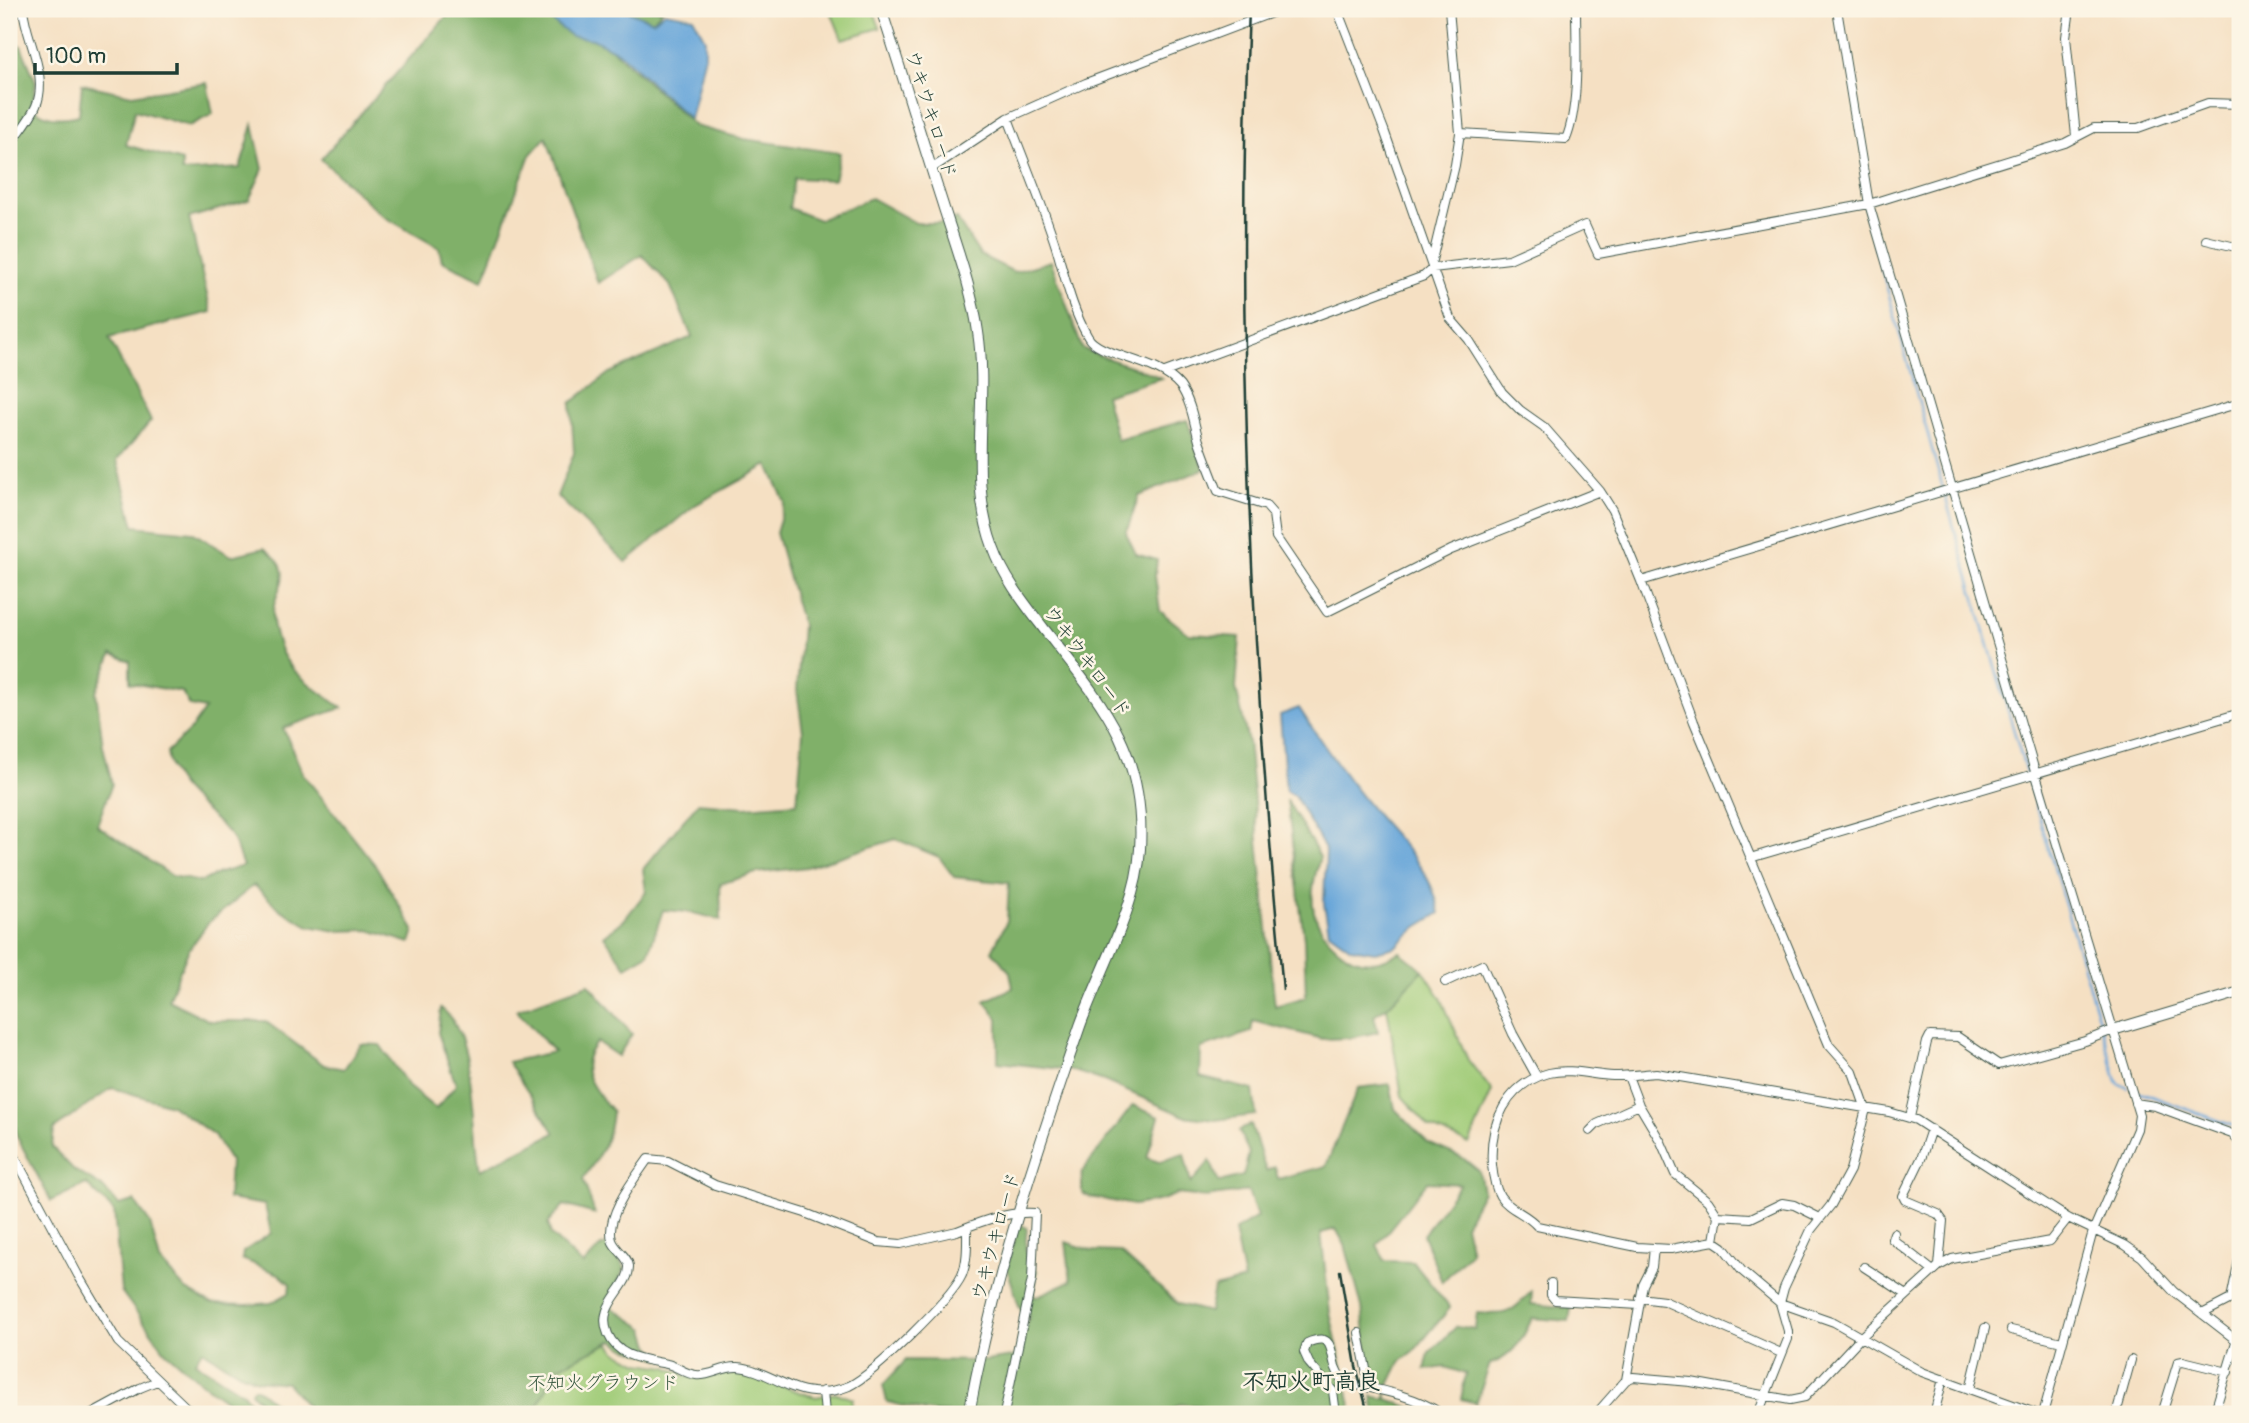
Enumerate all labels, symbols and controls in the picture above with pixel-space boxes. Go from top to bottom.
scale bar [35,32,177,76]
text: 100 m [46,43,106,70]
street label: ウキウキロード [900,47,962,181]
street label: ウキウキロード [1038,601,1136,722]
street label: ウキウキロード [966,1169,1026,1304]
district label: 不知火町高良 [1242,1367,1380,1396]
park label: 不知火グラウンド [527,1371,679,1395]

